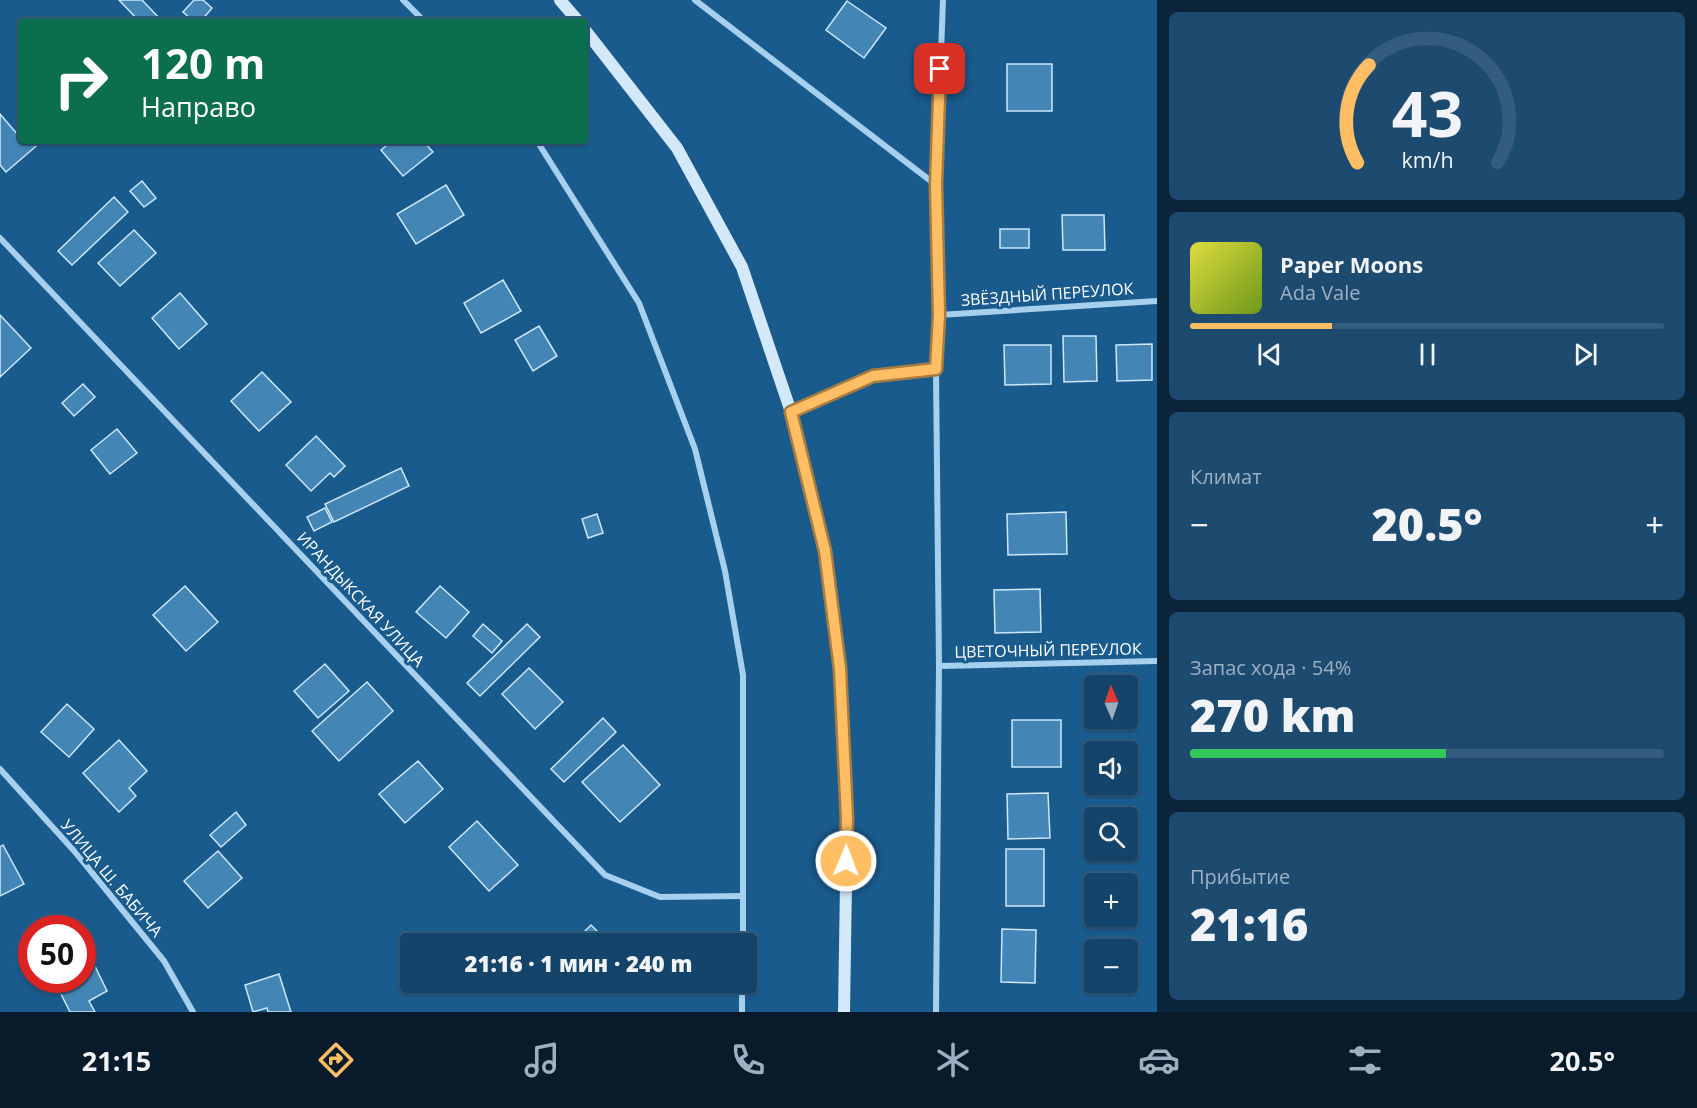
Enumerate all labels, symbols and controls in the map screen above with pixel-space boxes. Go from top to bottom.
text: 120 m [141,34,265,91]
icon: right [42,42,120,120]
pin [914,43,965,94]
icon: arrive [923,52,956,85]
text: 43 [1391,70,1463,155]
text: Направо [141,88,256,125]
text: km/h [1401,145,1453,174]
text: Paper Moons [1280,249,1423,279]
street label: ЗВЁЗДНЫЙ ПЕРЕУЛОК [960,277,1134,311]
text: Ada Vale [1280,279,1361,306]
icon: previous [1253,338,1286,371]
icon: pause [1411,338,1444,371]
icon: next [1569,338,1602,371]
text: Климат [1190,463,1262,490]
text: 20.5° [1371,493,1483,554]
text: − [1190,502,1209,547]
text: + [1645,502,1664,547]
street label: ИРАНДЫКСКАЯ УЛИЦА [292,527,430,672]
street label: ЦВЕТОЧНЫЙ ПЕРЕУЛОК [954,637,1142,663]
text: Запас хода · 54% [1190,654,1351,681]
north arrow [1084,675,1138,729]
map controls [1084,675,1138,993]
text: 270 km [1190,684,1355,745]
button: sound [1084,741,1138,795]
button: search [1084,807,1138,861]
street label: УЛИЦА Ш. БАБИЧА [56,815,168,942]
position arrow [814,829,878,893]
text: Прибытие [1190,863,1290,890]
button: + [1084,873,1138,927]
text: 21:16 [1190,893,1308,954]
speed limit sign: 50 [18,915,96,993]
button: − [1084,939,1138,993]
text: 21:16 · 1 мин · 240 m [465,948,692,978]
icon: directions [315,1039,357,1081]
icon: music [521,1039,563,1081]
icon: phone [727,1039,769,1081]
icon: climate [932,1039,974,1081]
icon: car [1138,1039,1180,1081]
icon: filters [1344,1039,1386,1081]
text: 21:15 [82,1042,151,1079]
text: 20.5° [1549,1042,1615,1079]

